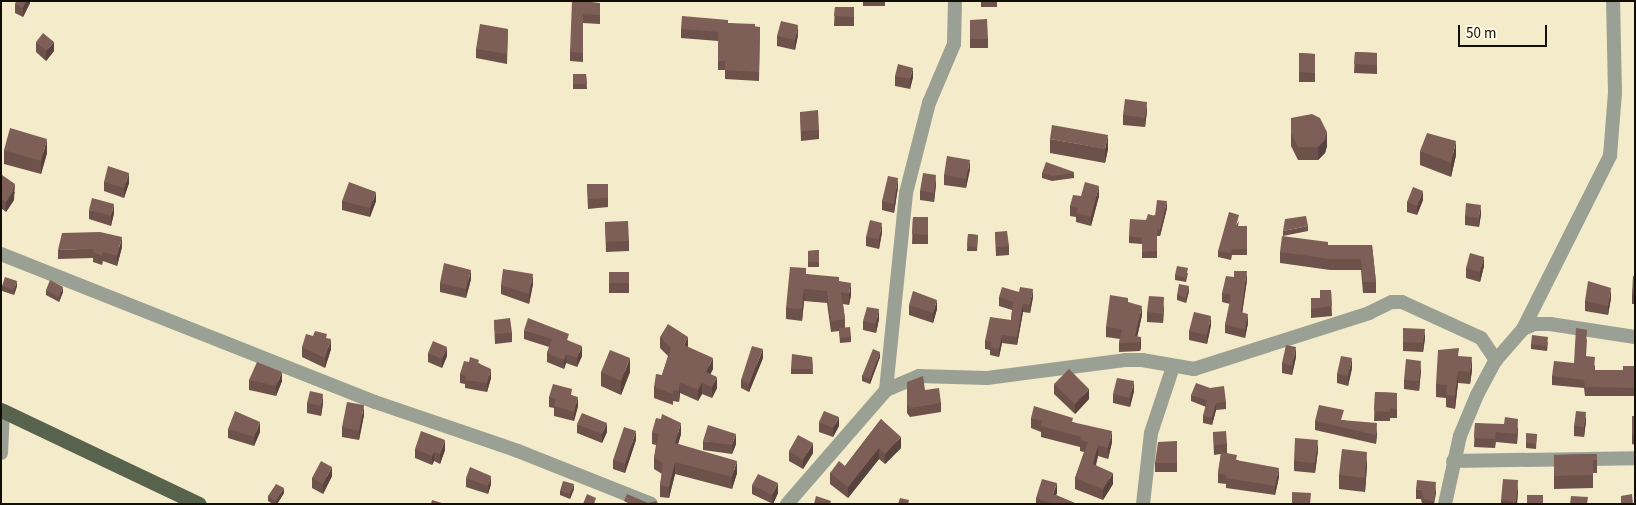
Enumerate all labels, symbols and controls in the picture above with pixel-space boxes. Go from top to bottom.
scale bar [1461,15,1550,47]
text: 50 m [1466,23,1496,44]

